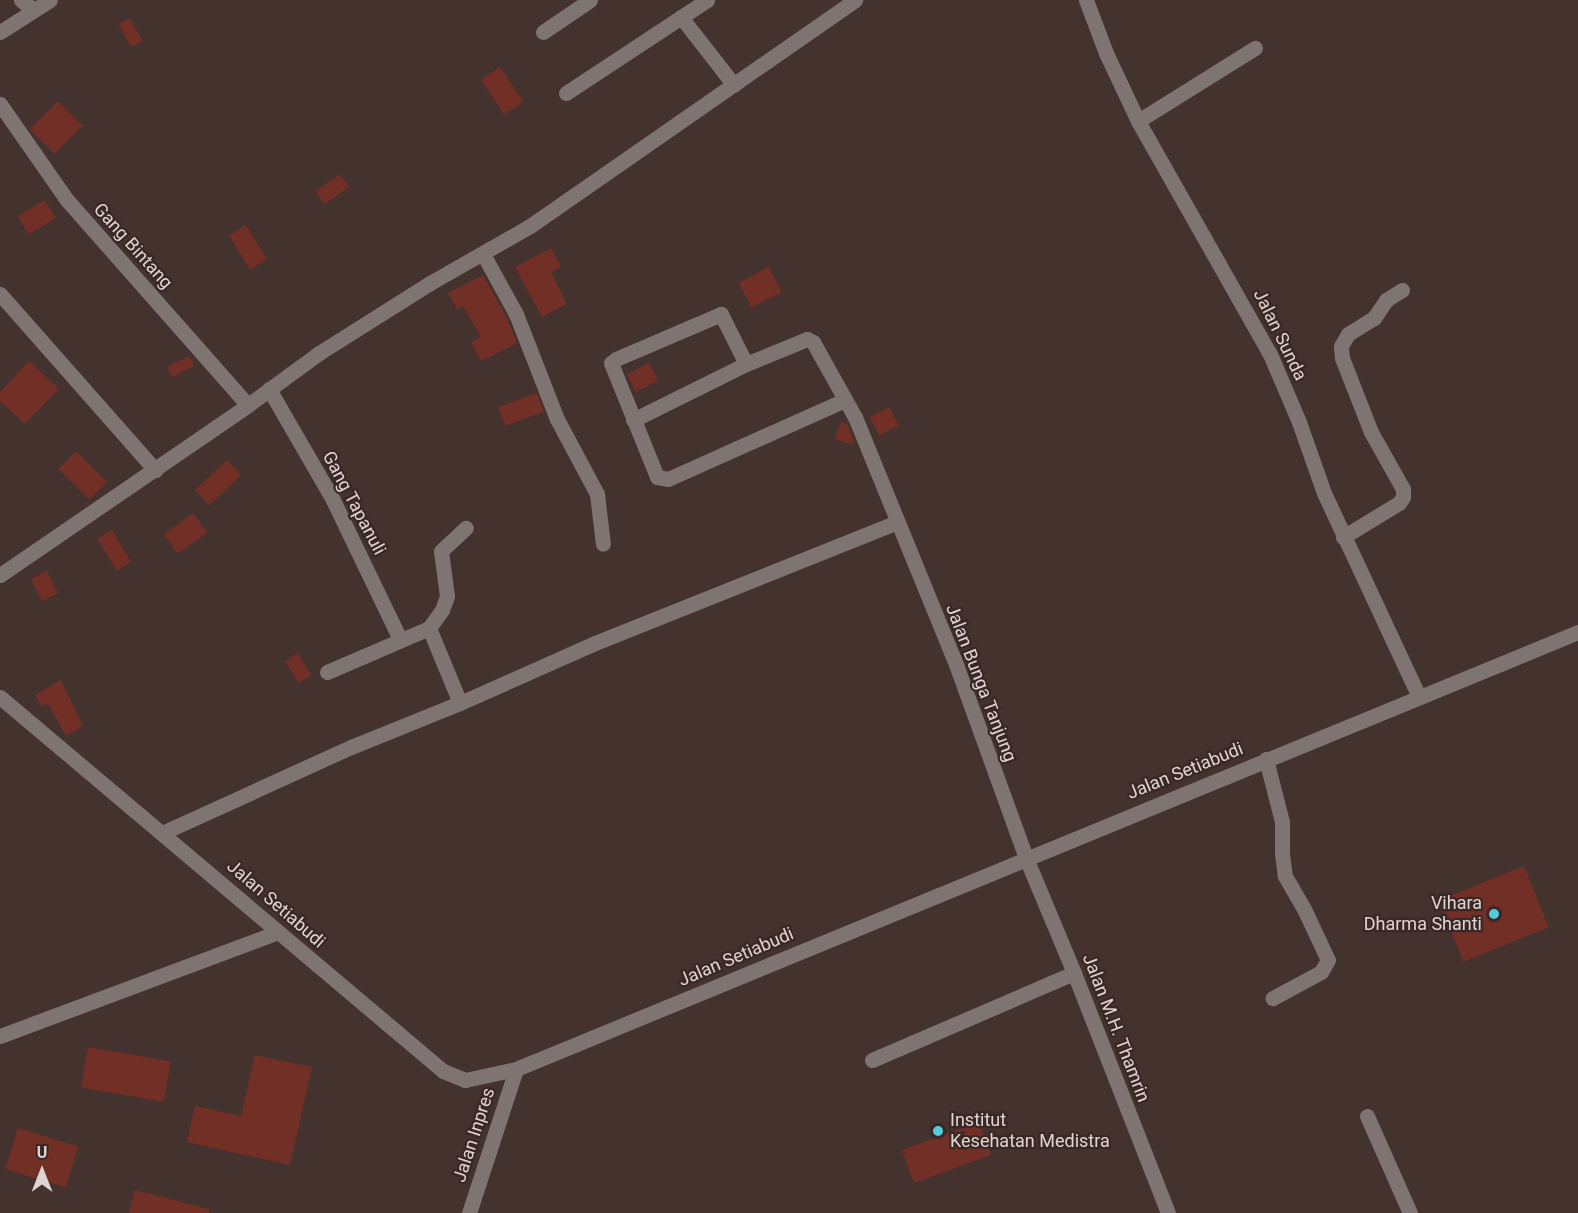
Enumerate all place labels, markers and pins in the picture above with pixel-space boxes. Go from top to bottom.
place label: Vihara Dharma Shanti [1364,893,1482,936]
marker: Vihara Dharma Shanti [1487,907,1501,921]
place label: Institut Kesehatan Medistra [950,1110,1110,1152]
marker: Institut Kesehatan Medistra [931,1124,945,1138]

